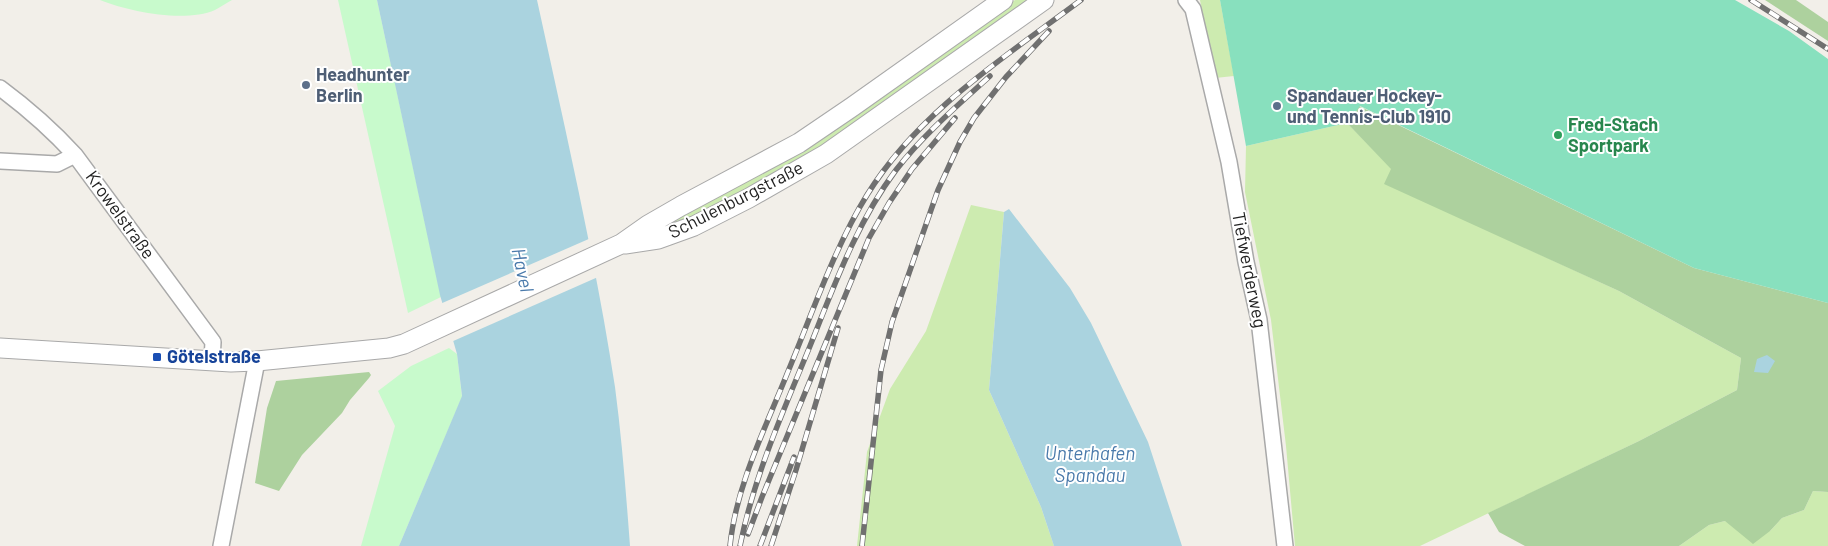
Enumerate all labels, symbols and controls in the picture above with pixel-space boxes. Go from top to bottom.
place label: Headhunter Berlin [316,63,410,106]
marker: Headhunter Berlin [300,79,312,91]
place label: Spandauer Hockey- und Tennis-Club 1910 [1287,84,1451,127]
marker: Spandauer Hockey- und Tennis-Club 1910 [1271,100,1283,112]
place label: Fred-Stach Sportpark [1568,113,1658,156]
marker: Fred-Stach Sportpark [1552,129,1564,141]
street label: Schulenburgstraße [664,156,807,243]
street label: Krowelstraße [81,166,160,263]
street label: Tiefwerderweg [1228,210,1272,330]
water label: Havel [508,246,540,295]
place label: Götelstraße [167,345,261,367]
marker: Götelstraße [151,351,163,363]
water label: Unterhafen Spandau [1045,441,1135,486]

